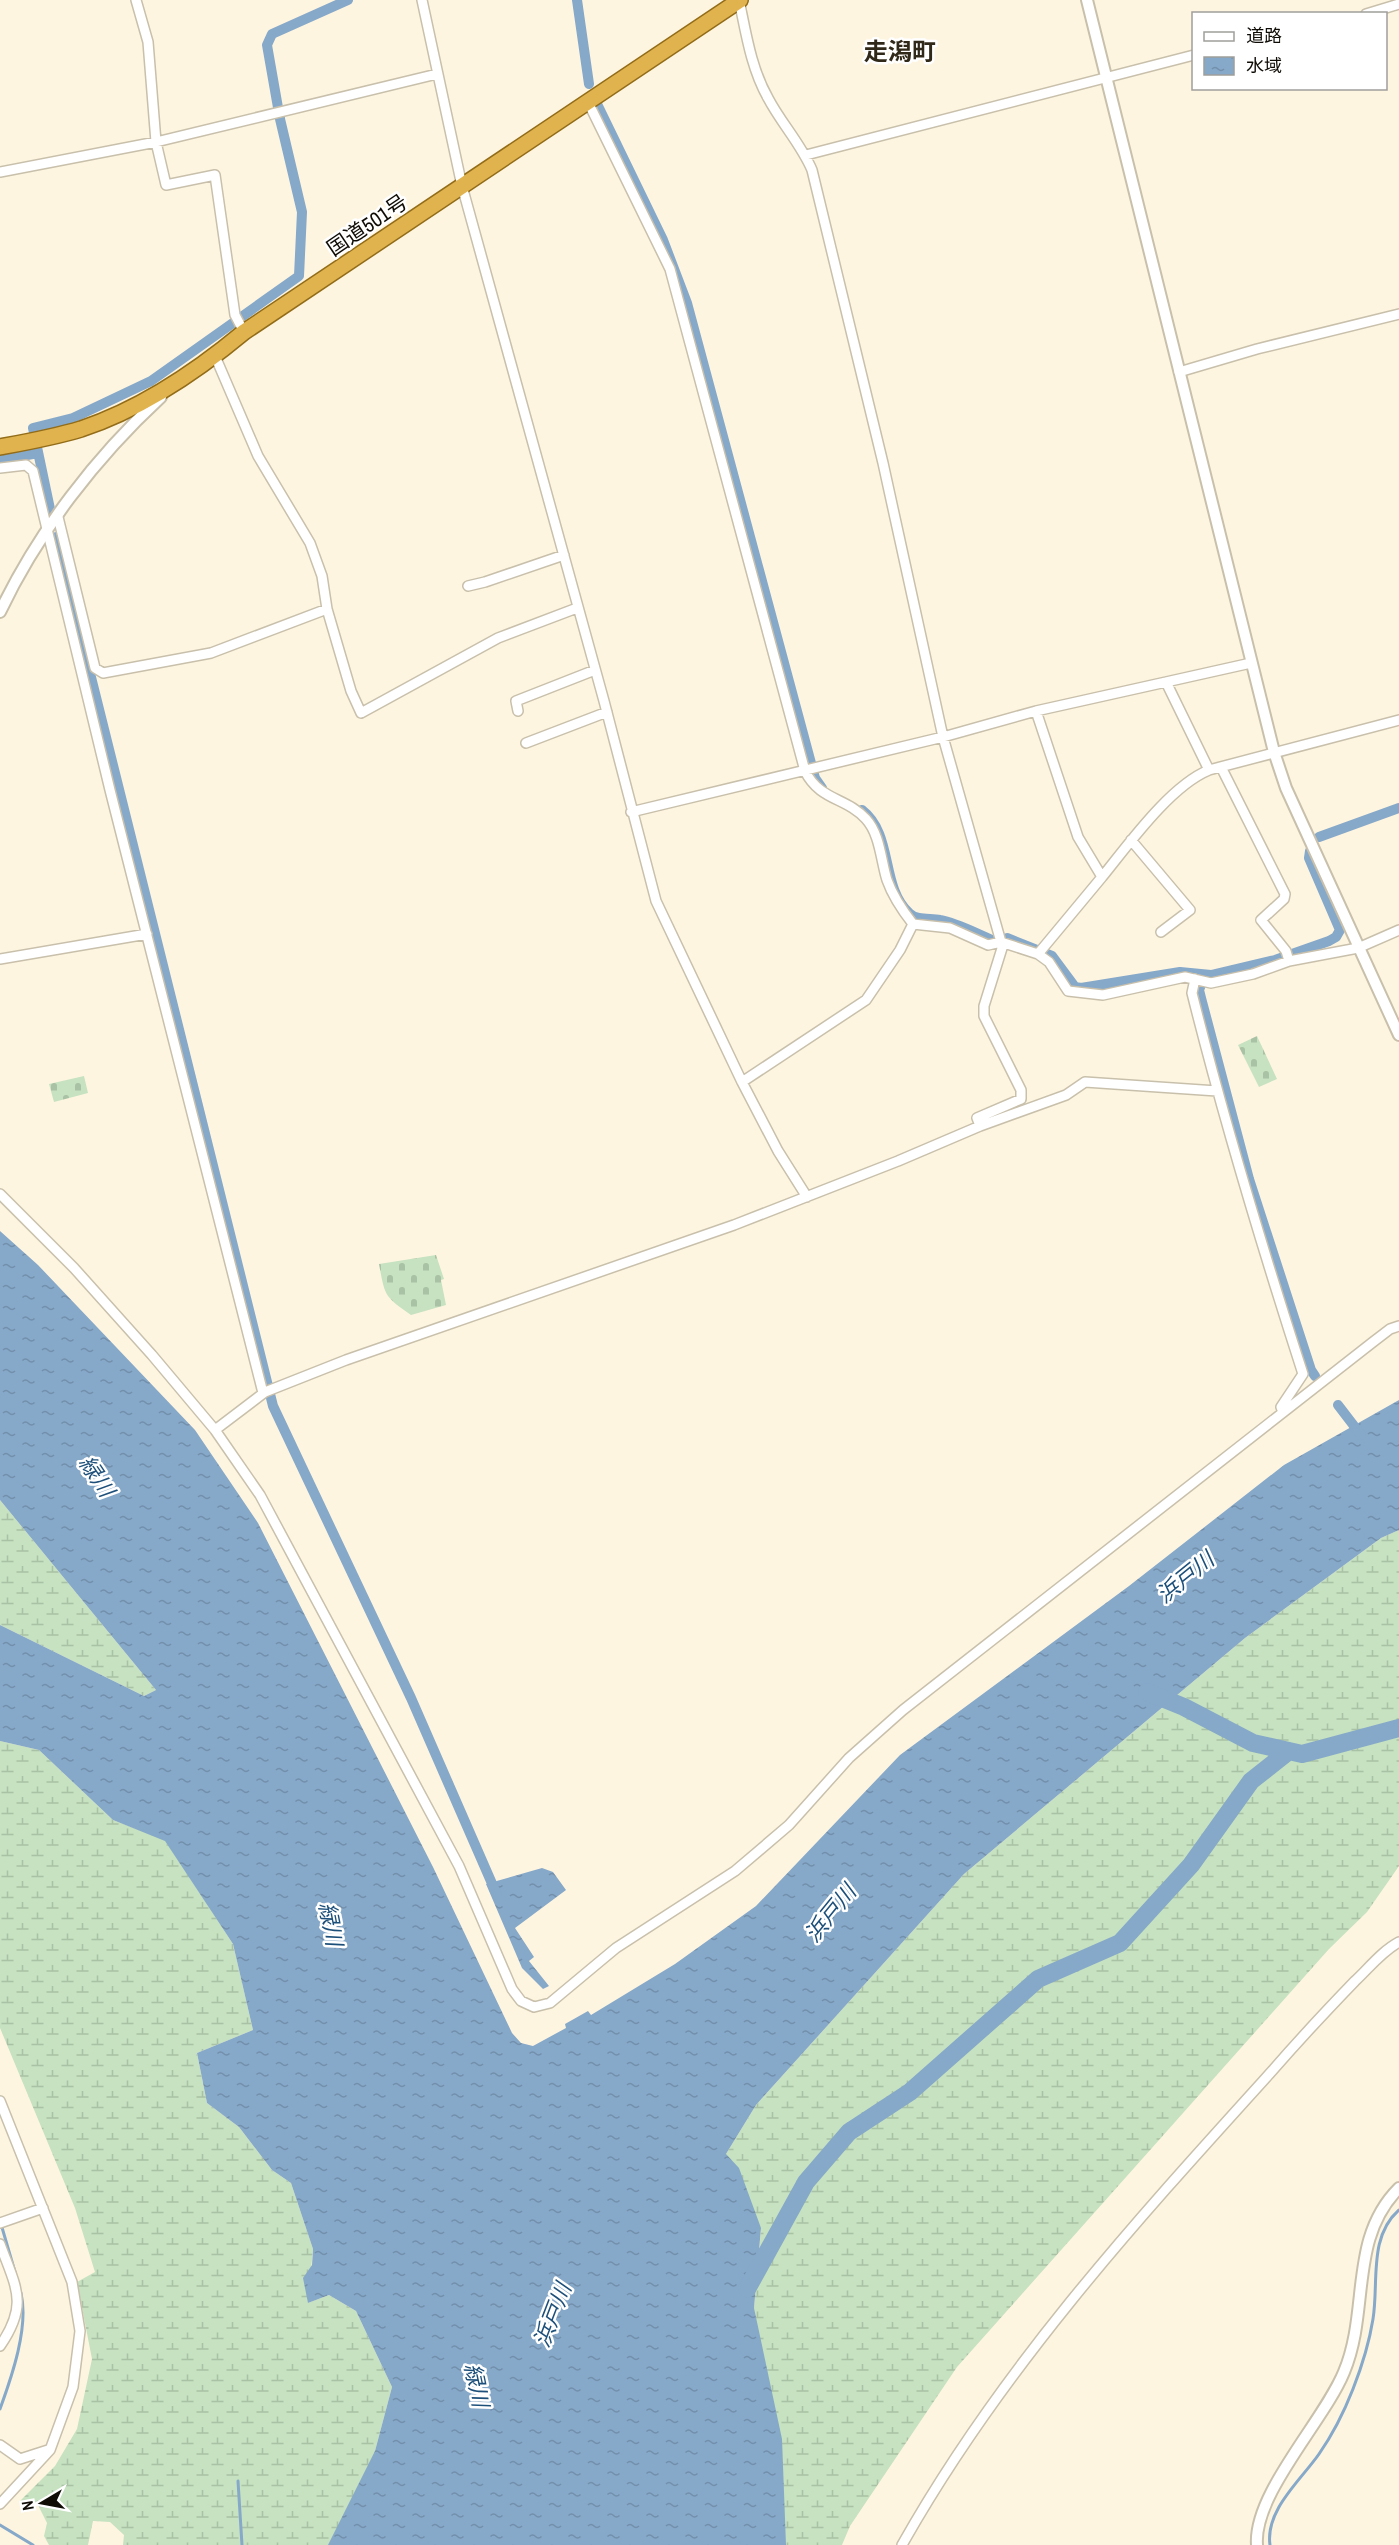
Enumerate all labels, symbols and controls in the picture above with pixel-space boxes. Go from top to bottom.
legend [1192,12,1387,90]
text: 道路 [1246,23,1282,48]
district label: 走潟町 [864,35,936,67]
text: 水域 [1246,53,1282,78]
street label: 国道501号 [321,187,413,263]
water label: 緑川 [72,1449,123,1504]
water label: 浜戸川 [1150,1543,1222,1609]
water label: 浜戸川 [798,1876,864,1948]
water label: 緑川 [312,1900,350,1950]
water label: 浜戸川 [526,2277,579,2351]
water label: 緑川 [458,2360,497,2412]
north arrow [12,2473,72,2533]
text: N [16,2499,39,2512]

